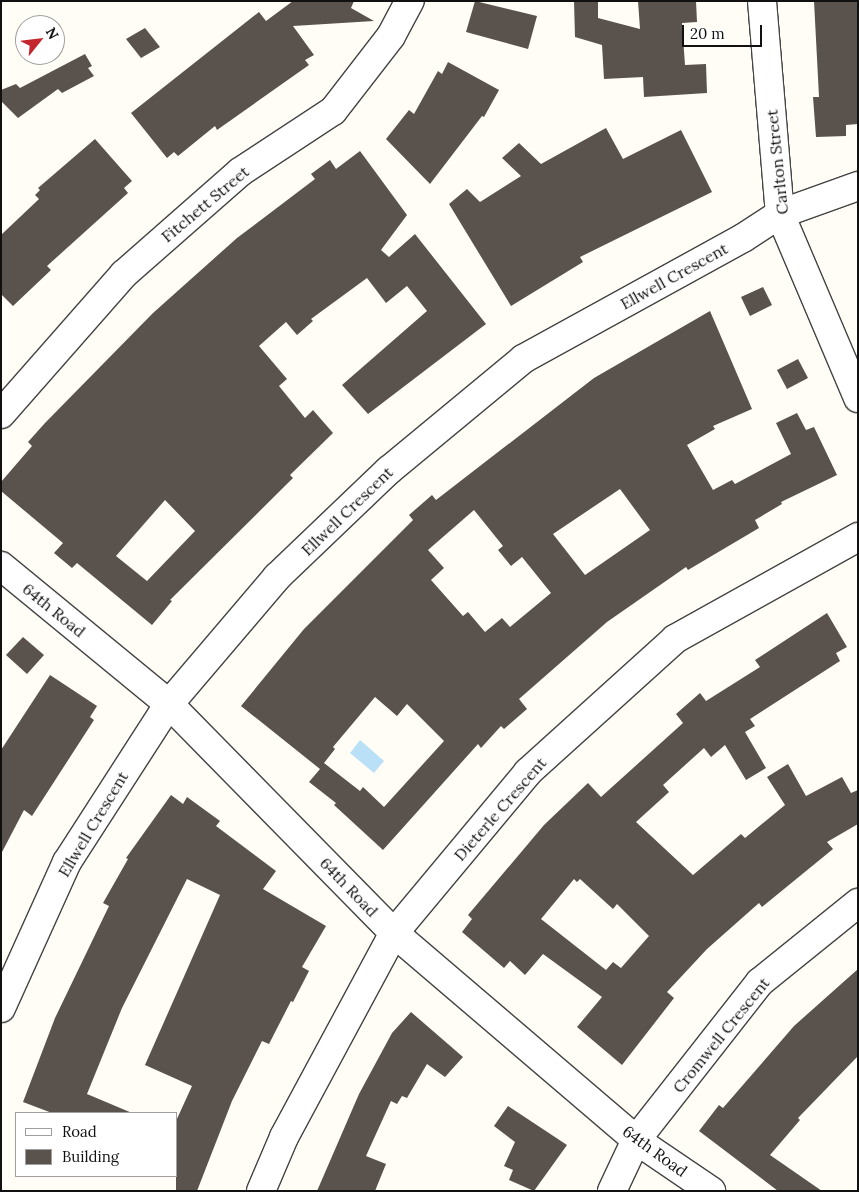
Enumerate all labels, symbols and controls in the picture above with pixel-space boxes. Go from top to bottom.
north arrow [15,15,65,65]
scale bar [684,15,764,47]
text: N [42,24,63,42]
text: 20 m [690,24,725,43]
street label: Carlton Street [762,109,792,215]
street label: Fitchett Street [157,162,253,246]
street label: Ellwell Crescent [617,239,731,313]
street label: Ellwell Crescent [297,463,397,559]
street label: 64th Road [19,579,89,641]
street label: Dieterle Crescent [450,753,550,865]
street label: Ellwell Crescent [54,768,132,880]
street label: 64th Road [316,853,382,921]
street label: Cromwell Crescent [669,973,773,1097]
legend [15,1112,178,1177]
street label: 64th Road [619,1121,691,1181]
text: Road [62,1122,97,1141]
text: Building [62,1147,119,1166]

